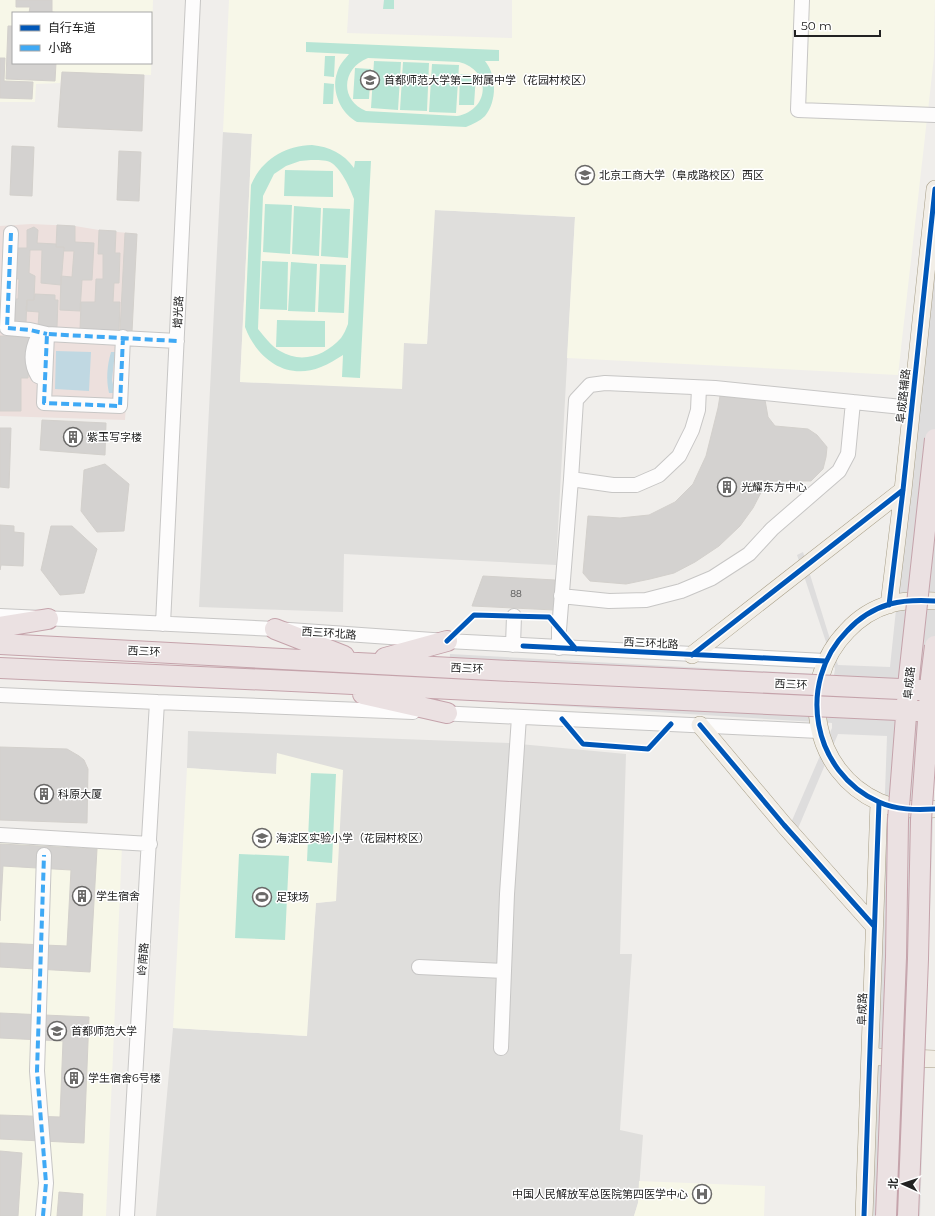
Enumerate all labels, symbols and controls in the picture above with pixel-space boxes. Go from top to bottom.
legend [12,12,152,64]
scale bar [795,12,880,38]
text: 50 m [801,18,832,33]
text: 自行车道 [48,20,96,35]
text: 小路 [48,40,72,55]
school or university icon: 首都师范大学第二附属中学（花园村校区） [359,69,381,91]
place label: 首都师范大学第二附属中学（花园村校区） [384,73,593,87]
school or university icon: 北京工商大学（阜成路校区）西区 [574,164,596,186]
place label: 北京工商大学（阜成路校区）西区 [599,168,764,182]
street label: 增光路 [170,295,186,329]
street label: 阜成路辅路 [893,368,913,424]
building icon: 紫玉写字楼 [62,426,84,448]
place label: 紫玉写字楼 [87,430,142,444]
building icon: 光耀东方中心 [716,476,738,498]
place label: 光耀东方中心 [741,480,807,494]
house number: 88 [510,588,522,599]
street label: 西三环北路 [301,624,357,642]
street label: 西三环北路 [623,635,679,651]
street label: 西三环 [127,643,161,659]
street label: 西三环 [450,660,484,676]
street label: 阜成路 [901,666,917,700]
street label: 西三环 [774,676,808,692]
building icon: 科原大厦 [33,783,55,805]
place label: 科原大厦 [58,787,102,801]
school or university icon: 海淀区实验小学（花园村校区） [251,827,273,849]
place label: 海淀区实验小学（花园村校区） [276,831,430,845]
building icon: 学生宿舍 [71,885,93,907]
sports icon: 足球场 [251,886,273,908]
place label: 学生宿舍 [96,889,140,903]
place label: 足球场 [276,890,309,904]
street label: 岭南路 [135,942,151,976]
street label: 阜成路 [854,992,870,1026]
school or university icon: 首都师范大学 [46,1020,68,1042]
place label: 首都师范大学 [71,1024,137,1038]
building icon: 学生宿舍6号楼 [63,1067,85,1089]
place label: 学生宿舍6号楼 [88,1071,161,1085]
north arrow [883,1164,923,1204]
text: 北 [886,1178,900,1189]
hospital icon: 中国人民解放军总医院第四医学中心 [691,1183,713,1205]
place label: 中国人民解放军总医院第四医学中心 [512,1187,688,1201]

